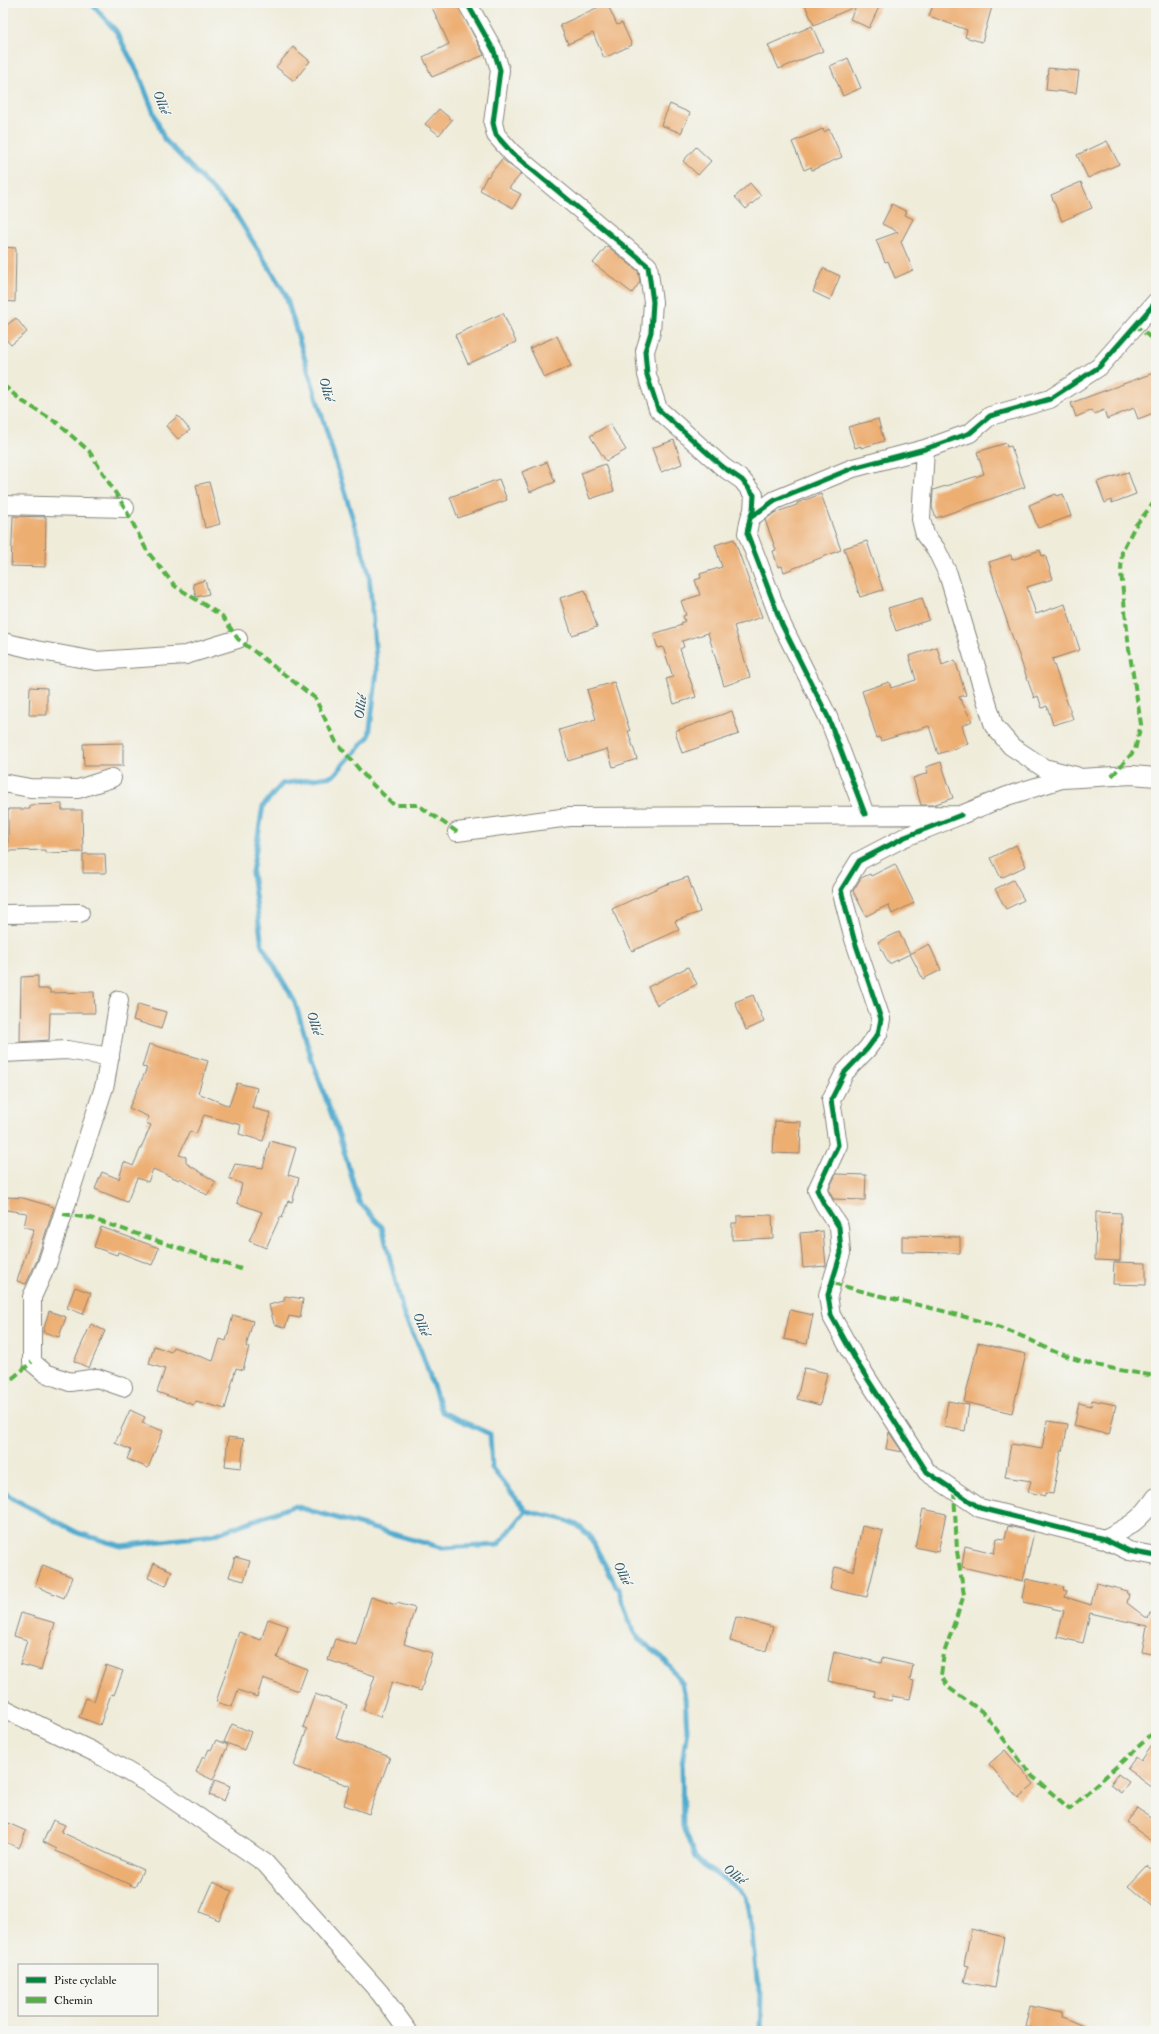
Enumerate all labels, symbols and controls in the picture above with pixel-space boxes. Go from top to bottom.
water label: Ollié [149,88,175,119]
water label: Ollié [315,375,339,406]
water label: Ollié [351,692,371,720]
water label: Ollié [303,1009,327,1040]
water label: Ollié [409,1310,435,1341]
water label: Ollié [609,1558,637,1590]
water label: Ollié [720,1860,751,1890]
legend [18,1964,158,2016]
text: Piste cyclable [54,1973,116,1988]
text: Chemin [54,1993,93,2008]

